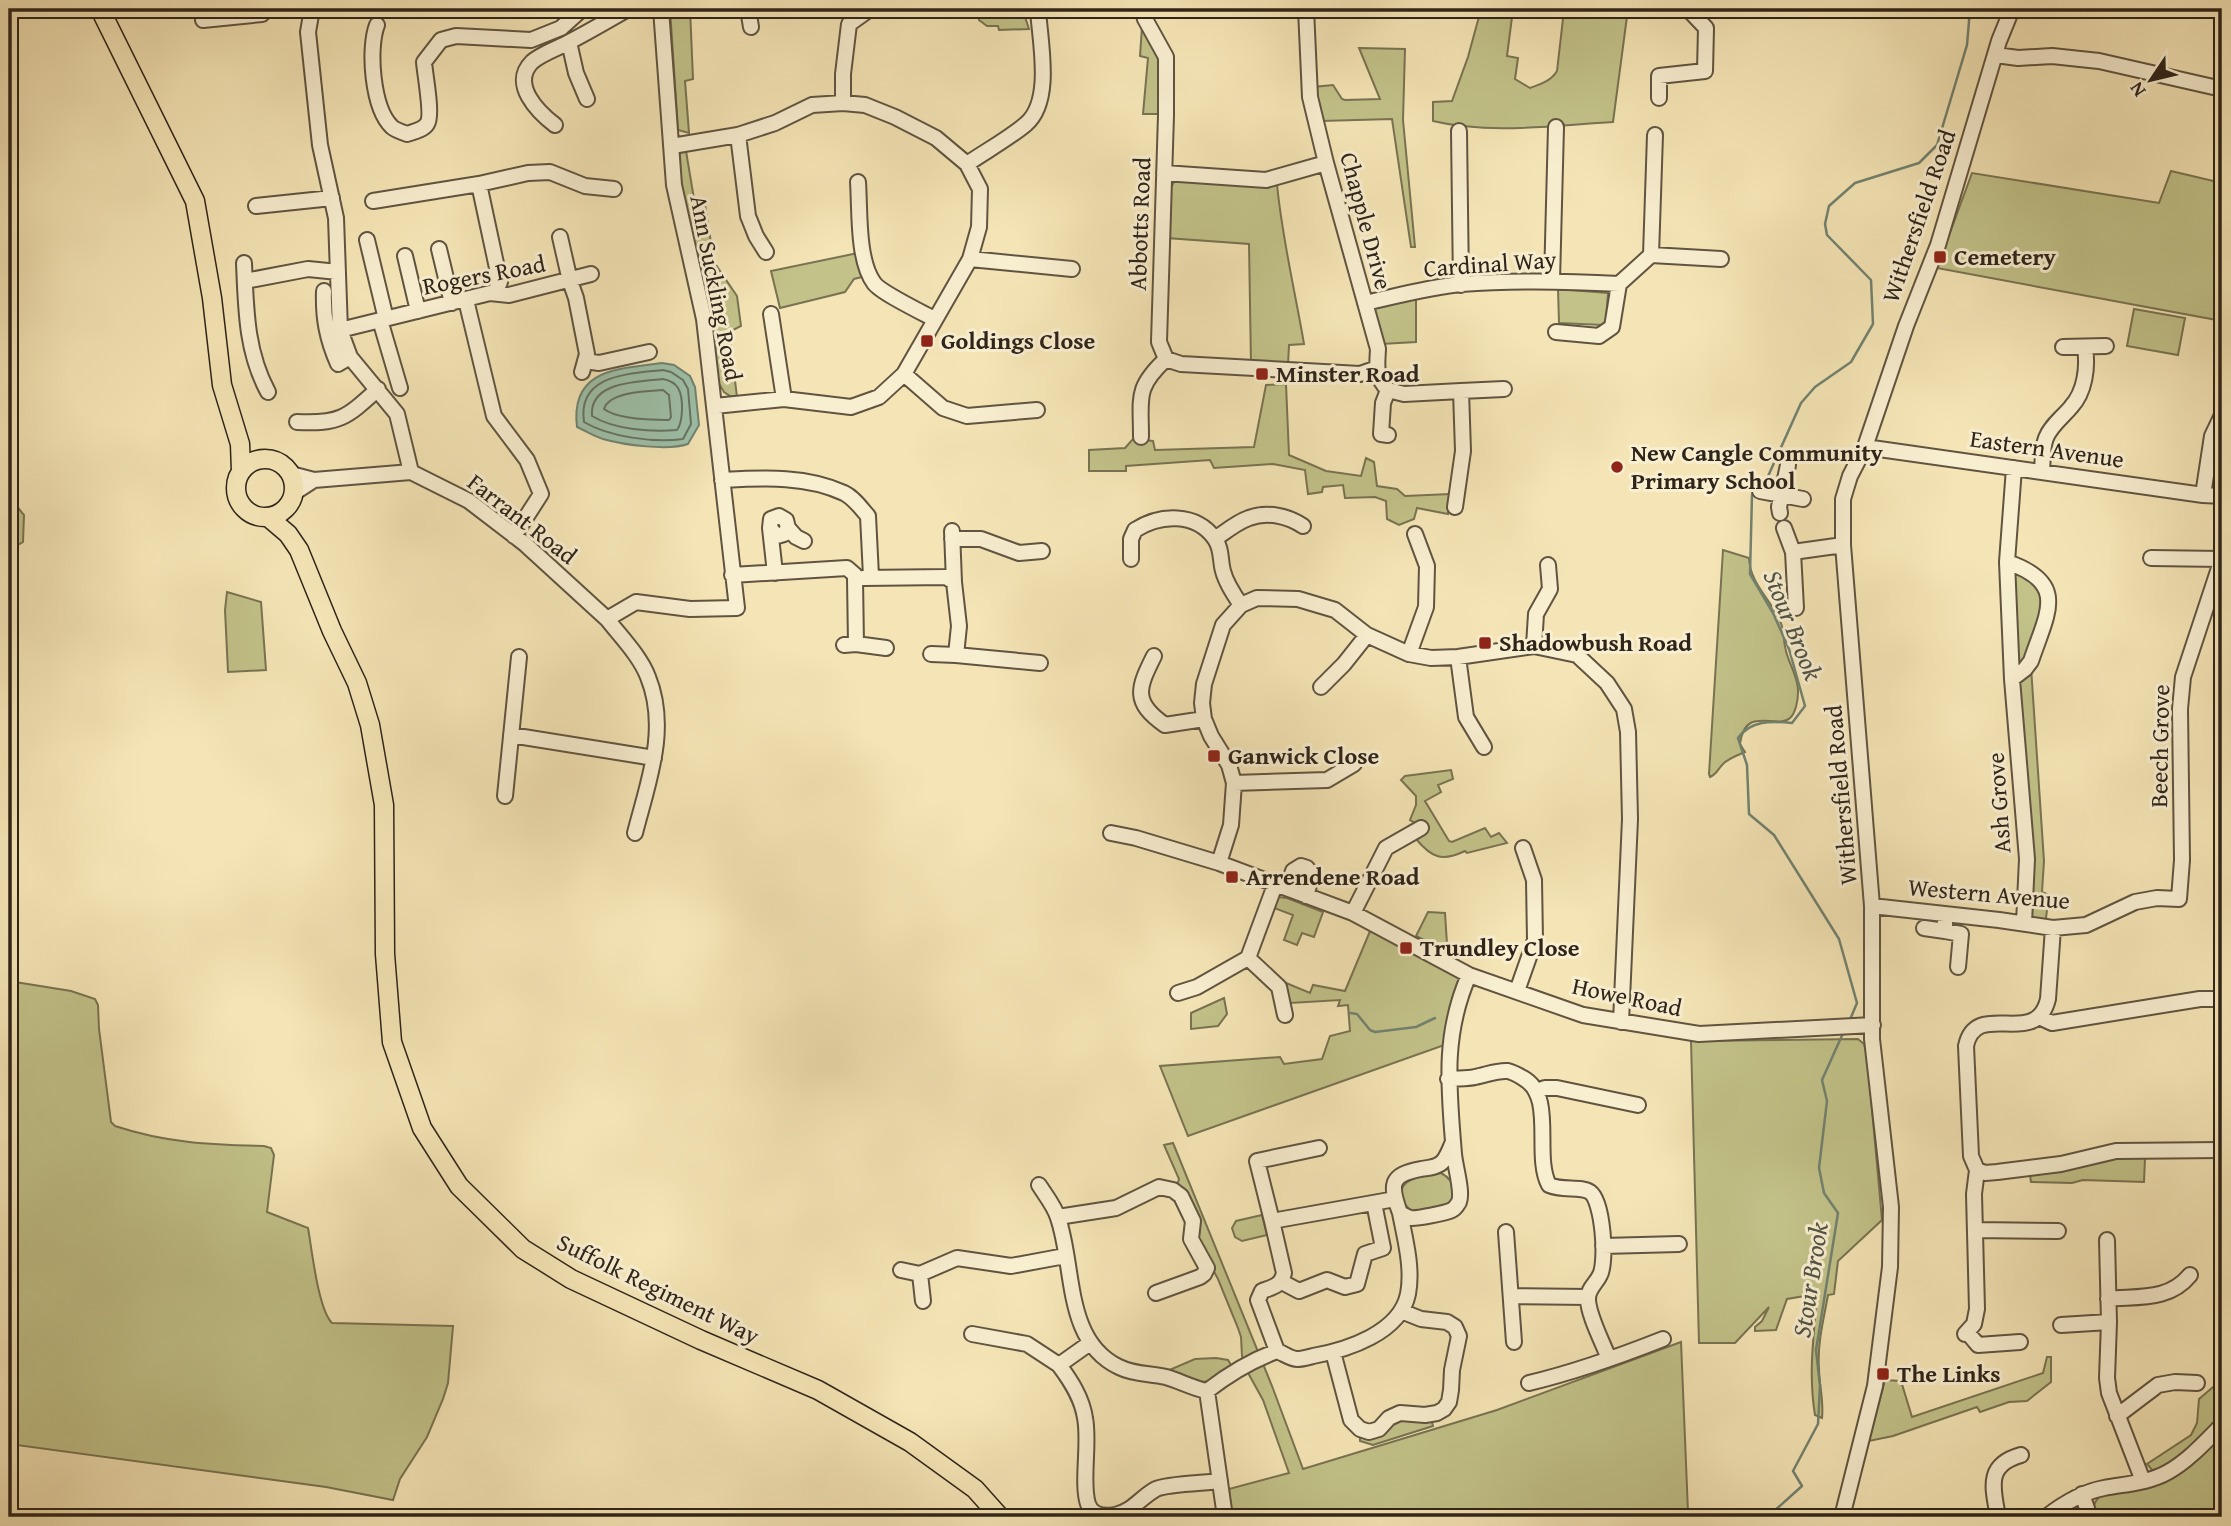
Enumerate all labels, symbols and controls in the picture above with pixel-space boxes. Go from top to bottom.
north arrow [2116,46,2186,116]
text: N [2122,76,2152,103]
street label: Withersfield Road [1873,125,1965,307]
street label: Chapple Drive [1331,148,1402,293]
street label: Abbotts Road [1120,156,1159,291]
street label: Ann Suckling Road [681,192,752,384]
place label: Cemetery [1954,239,2057,274]
street label: Cardinal Way [1422,241,1558,286]
street label: Rogers Road [420,245,548,304]
marker: Cemetery [1932,249,1948,265]
place label: Goldings Close [941,323,1096,358]
marker: Goldings Close [919,333,935,349]
place label: Minster Road [1276,356,1420,391]
marker: Minster Road [1254,366,1270,382]
street label: Eastern Avenue [1968,420,2126,477]
place label: New Cangle Community Primary School [1631,435,1884,498]
marker: New Cangle Community Primary School [1609,459,1625,475]
street label: Farrant Road [460,465,585,573]
water label: Stour Brook [1754,564,1833,686]
place label: Shadowbush Road [1499,625,1692,660]
marker: Shadowbush Road [1477,635,1493,651]
street label: Beech Grove [2141,684,2178,808]
street label: Withersfield Road [1815,703,1866,886]
place label: Ganwick Close [1228,738,1380,773]
marker: Ganwick Close [1206,748,1222,764]
street label: Ash Grove [1978,751,2019,855]
place label: Arrendene Road [1246,859,1420,894]
marker: Arrendene Road [1224,869,1240,885]
street label: Western Avenue [1907,869,2071,918]
place label: Trundley Close [1420,930,1580,965]
marker: Trundley Close [1398,940,1414,956]
street label: Howe Road [1569,968,1685,1025]
water label: Stour Brook [1781,1219,1838,1340]
street label: Suffolk Regiment Way [551,1224,765,1353]
place label: The Links [1897,1356,2000,1391]
marker: The Links [1875,1366,1891,1382]

